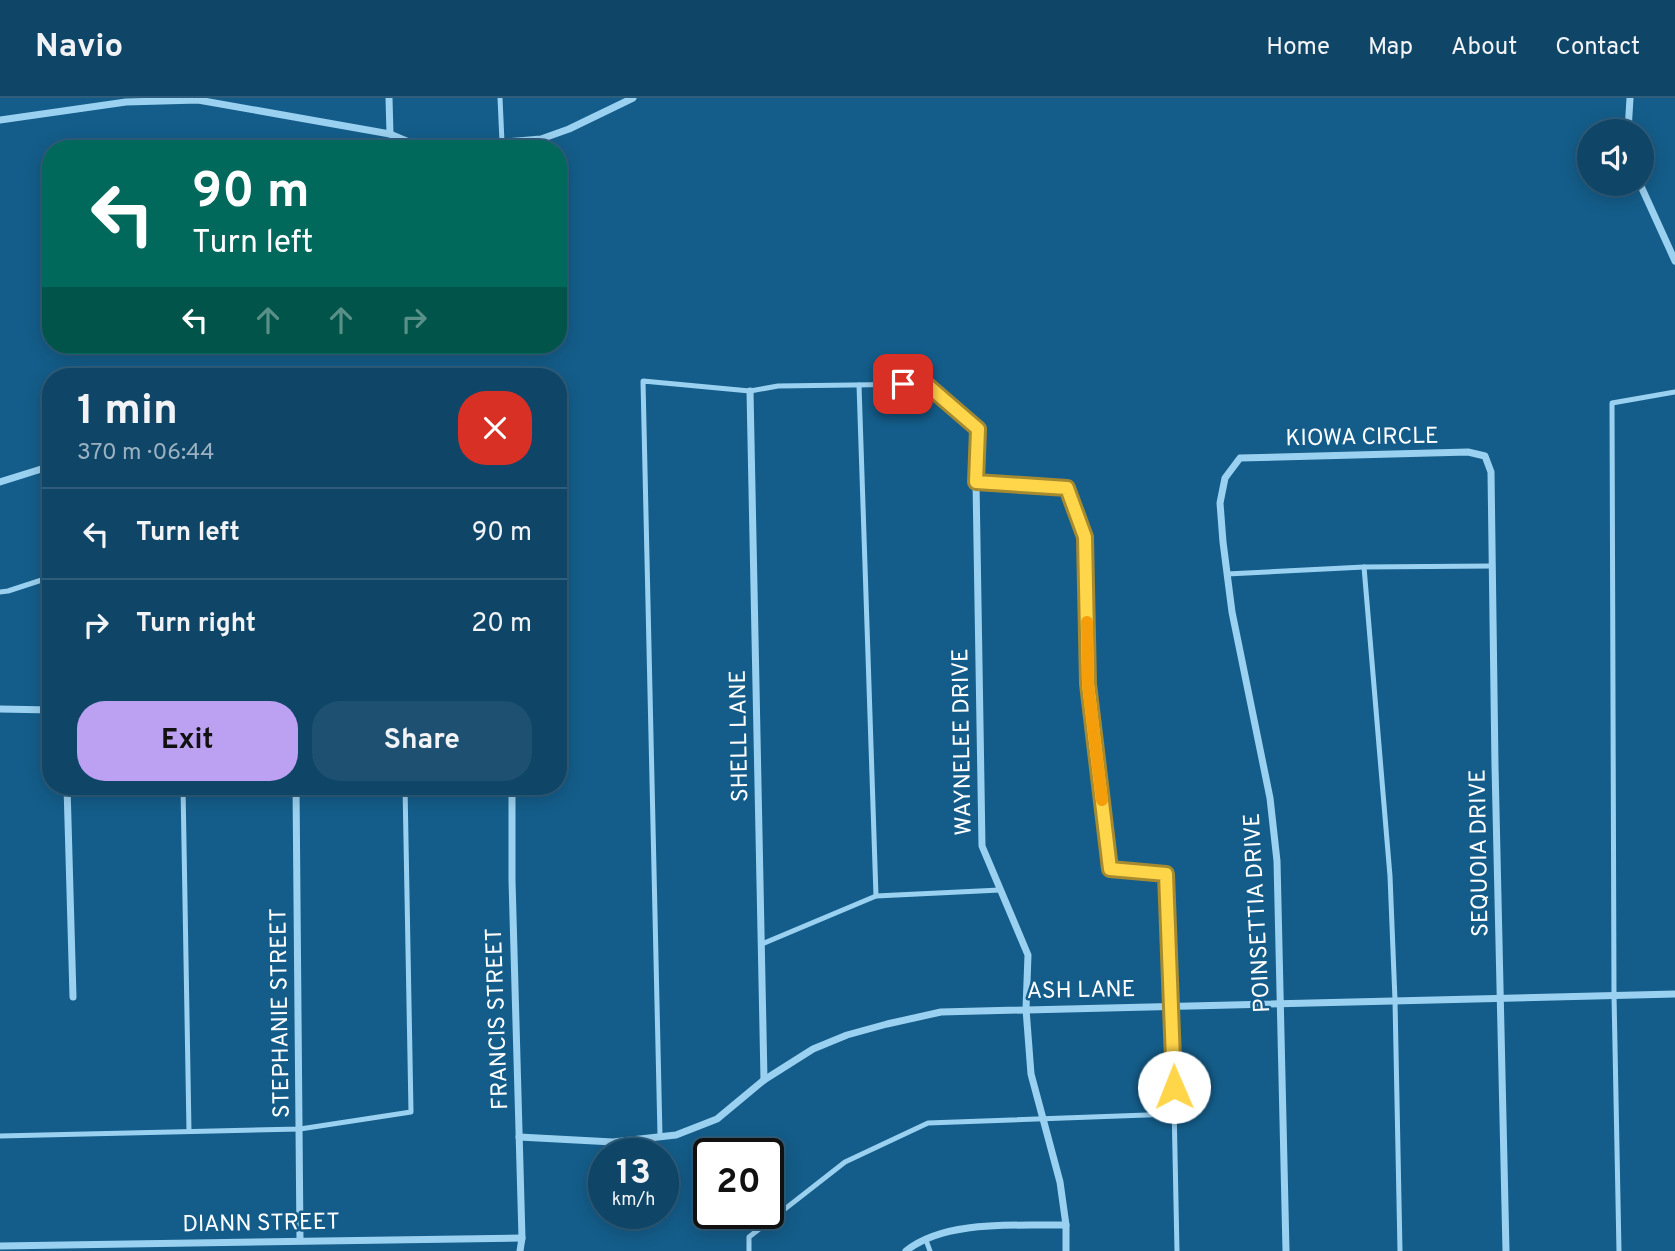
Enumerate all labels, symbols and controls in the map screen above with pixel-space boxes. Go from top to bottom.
text: Navio [35,27,123,69]
text: Home [1266,33,1330,63]
text: Map [1368,33,1413,63]
text: About [1451,33,1517,63]
text: Contact [1555,33,1640,63]
map controls [1577,119,1654,196]
button: sound [1577,119,1654,196]
text: 90 m [192,163,310,225]
icon: left [77,168,168,259]
text: Turn left [192,224,313,264]
icon: left [176,301,214,339]
icon: ahead [249,301,287,339]
icon: ahead [322,301,360,339]
icon: right [395,301,433,339]
pin [873,354,933,414]
icon: arrive [884,365,922,403]
text: 1 min [77,386,178,439]
button: close [458,391,532,465]
street label: KIOWA CIRCLE [1285,423,1439,454]
text: 370 m · 06:44 [77,439,215,468]
icon: left [77,515,115,553]
text: Turn left [136,517,240,550]
text: 90 m [472,517,532,550]
icon: right [77,606,115,644]
text: Turn right [136,608,256,641]
text: 20 m [471,608,532,641]
street label: WAYNELEE DRIVE [947,648,980,836]
street label: SHELL LANE [725,669,756,802]
button: Exit [77,701,298,781]
button: Share [312,701,532,781]
street label: SEQUOIA DRIVE [1465,769,1496,937]
street label: POINSETTIA DRIVE [1239,812,1278,1014]
street label: STEPHANIE STREET [265,908,298,1118]
street label: FRANCIS STREET [481,927,516,1110]
street label: ASH LANE [1026,976,1136,1007]
position arrow [1137,1050,1211,1124]
speed limit sign: 20 [693,1138,784,1229]
text: 13 [616,1152,651,1196]
text: km/h [612,1189,655,1212]
street label: DIANN STREET [182,1209,340,1240]

